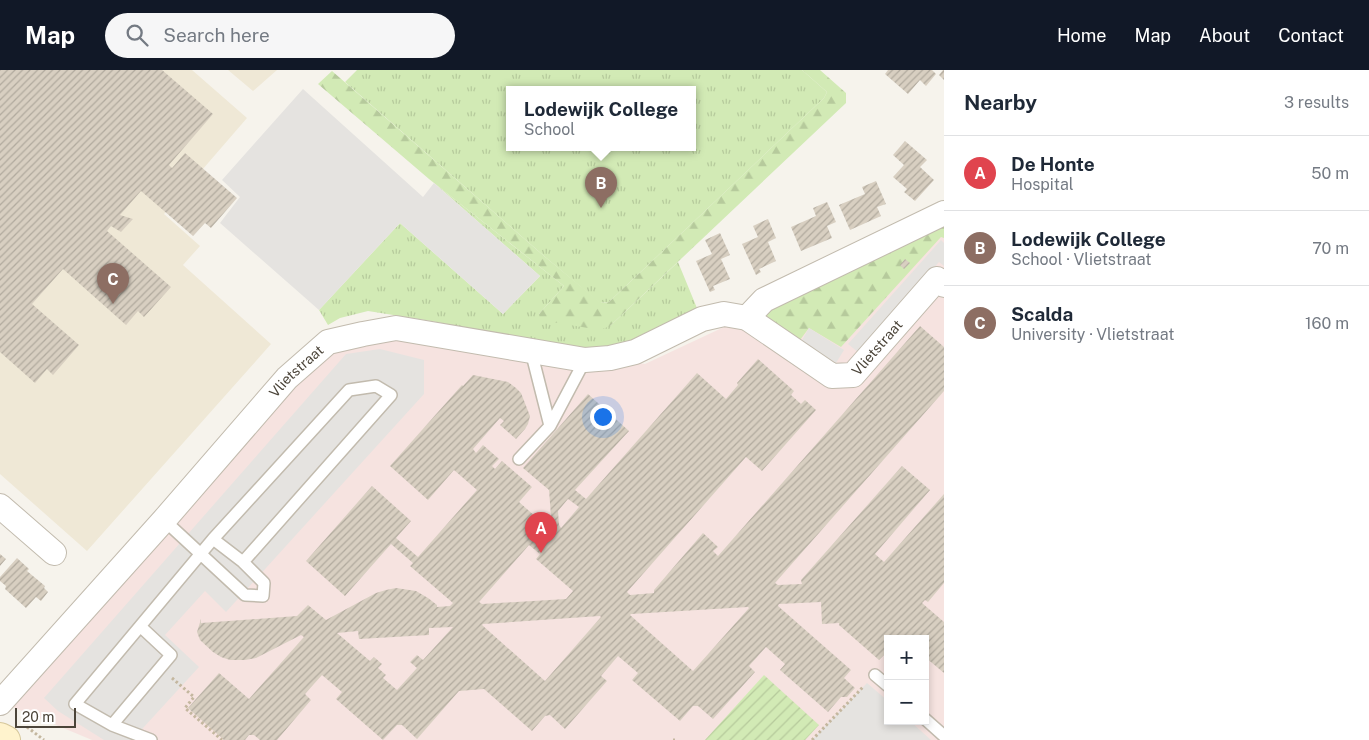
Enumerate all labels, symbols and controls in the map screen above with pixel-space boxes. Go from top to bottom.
search box [105,13,455,58]
text: Map [25,21,75,49]
icon: search [123,21,151,49]
text: Search here [163,24,270,46]
text: Home [1057,25,1107,46]
text: Map [1135,25,1171,46]
text: About [1199,25,1250,46]
text: Contact [1278,25,1344,46]
popup [506,86,696,151]
text: Nearby [964,90,1037,115]
text: 3 results [1284,93,1349,112]
text: Lodewijk College [524,98,678,120]
text: School [524,120,575,139]
text: De Honte [1011,153,1095,175]
text: A [974,164,986,183]
text: 50 m [1311,164,1349,183]
pin: B [585,167,617,208]
text: Hospital [1011,175,1074,194]
text: Lodewijk College [1011,228,1166,250]
text: B [975,239,985,258]
text: 70 m [1312,239,1349,258]
text: School · Vlietstraat [1011,250,1151,269]
pin: C [97,263,129,304]
text: Scalda [1011,303,1073,325]
text: C [974,314,986,333]
text: 160 m [1305,314,1349,333]
street label: Vlietstraat [848,317,906,379]
text: University · Vlietstraat [1011,325,1174,344]
street label: Vlietstraat [266,342,327,400]
your location [590,404,616,430]
pin: A [525,512,557,553]
map controls [884,635,929,725]
button: + [884,635,929,680]
button: − [884,680,929,725]
scale bar [15,705,76,728]
text: 20 m [22,709,54,725]

